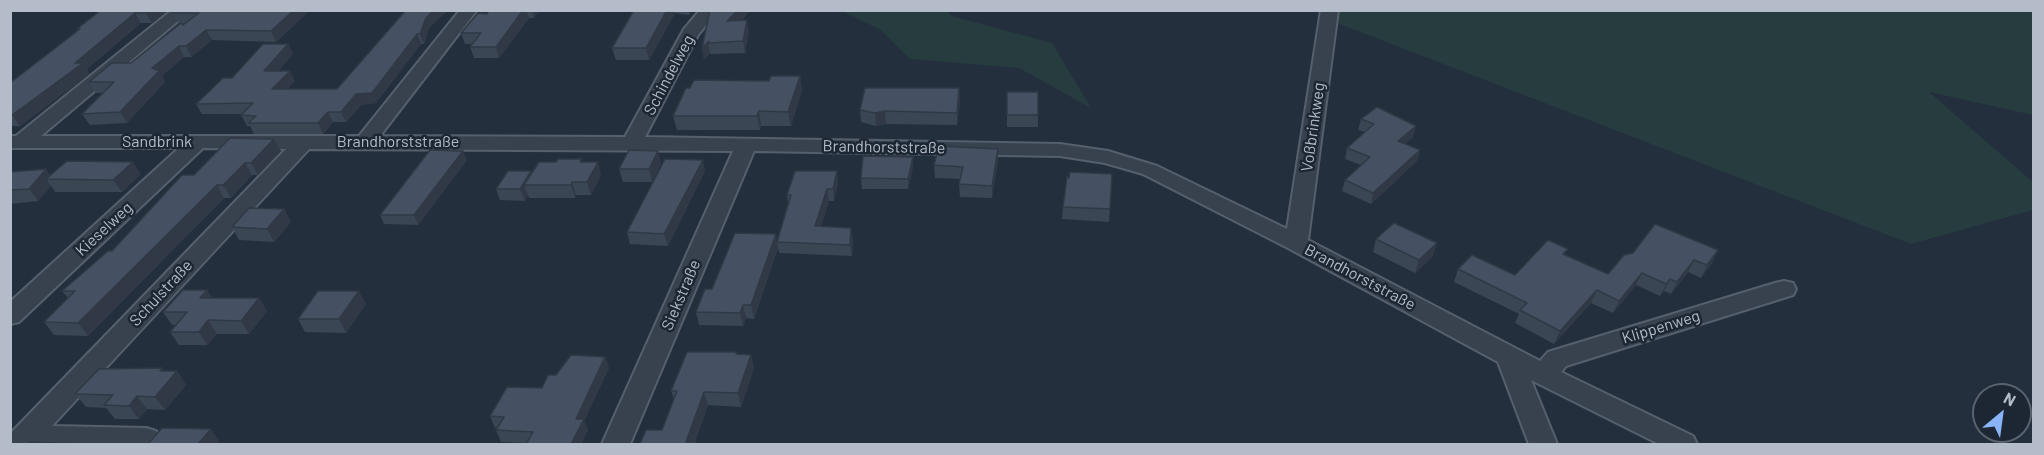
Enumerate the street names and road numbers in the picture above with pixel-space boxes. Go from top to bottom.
street label: Schindelweg [640,32,698,118]
street label: Voßbrinkweg [1297,81,1329,173]
street label: Sandbrink [122,132,192,152]
street label: Brandhorststraße [337,132,459,152]
street label: Brandhorststraße [823,136,945,158]
street label: Kieselweg [72,198,136,260]
street label: Brandhorststraße [1301,240,1419,314]
street label: Schulstraße [126,256,196,330]
street label: Siekstraße [658,257,704,333]
street label: Klippenweg [1620,306,1702,348]

